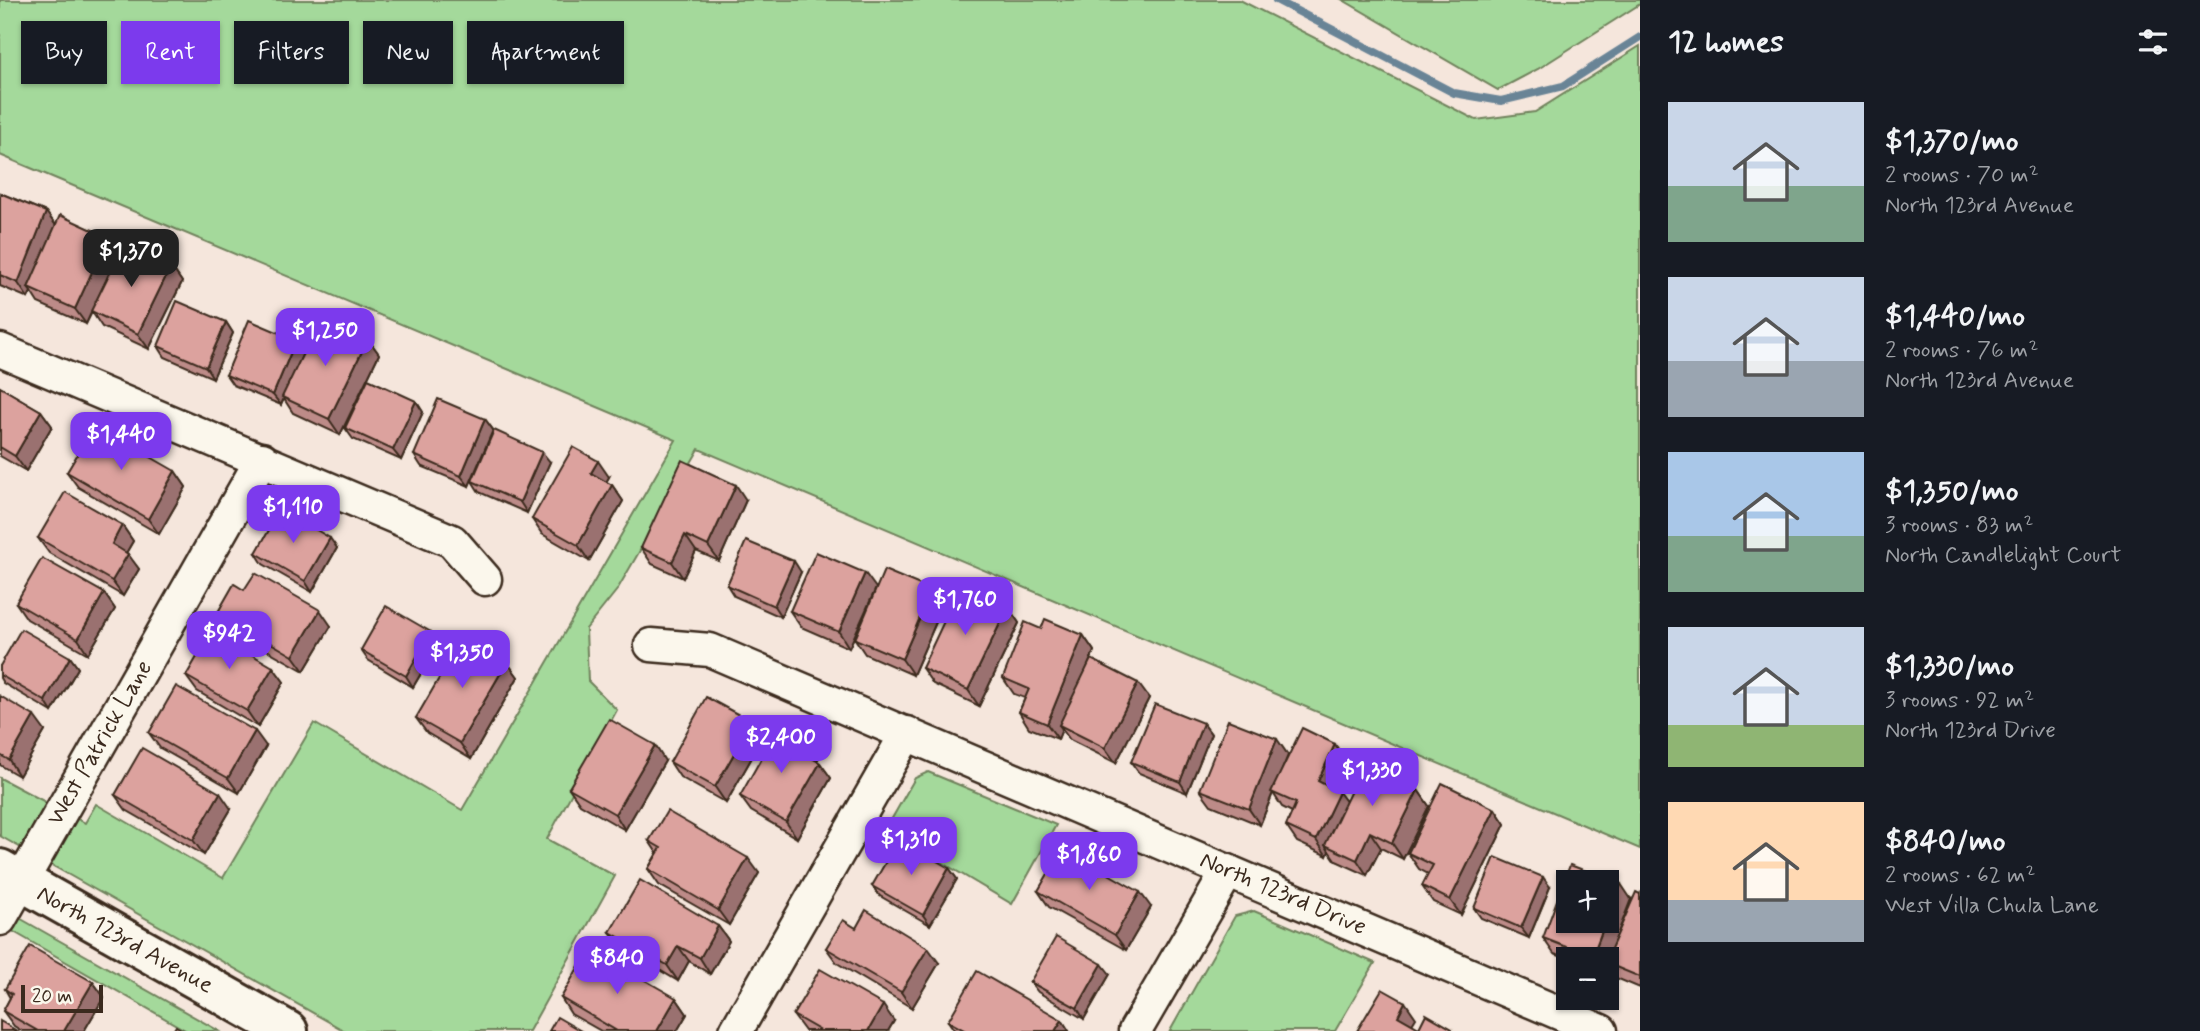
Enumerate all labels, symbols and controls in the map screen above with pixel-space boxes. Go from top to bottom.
chip: Buy [21,21,107,84]
chip: Rent [121,21,220,84]
chip: Filters [234,21,349,84]
chip: New [363,21,453,84]
chip: Apartment [467,21,624,84]
text: 12 homes [1668,23,1784,62]
icon: filters [2134,23,2172,61]
text: $1,370/mo [1885,122,2019,161]
icon: home [1724,130,1808,214]
text: 2 rooms · 70 m² [1885,161,2039,191]
text: North 123rd Avenue [1885,191,2074,221]
pin: $1,370 [74,230,188,289]
text: $1,370 [99,237,163,267]
text: $1,440/mo [1885,297,2025,336]
icon: home [1724,305,1808,389]
pin: $1,250 [268,308,382,368]
text: $1,250 [292,316,358,346]
text: 2 rooms · 76 m² [1885,336,2038,366]
text: North 123rd Avenue [1885,366,2074,396]
pin: $1,440 [64,412,178,472]
text: $1,440 [86,420,156,450]
text: $1,350/mo [1885,472,2018,511]
icon: home [1724,480,1808,564]
pin: $1,110 [236,486,350,545]
text: $1,110 [263,493,323,523]
text: 3 rooms · 83 m² [1885,511,2033,541]
text: North Candlelight Court [1885,541,2121,571]
pin: $1,760 [908,578,1022,637]
text: $1,760 [933,585,997,615]
pin: $942 [188,612,270,671]
text: $942 [203,619,255,649]
pin: $1,350 [405,630,519,690]
text: $1,350 [430,638,494,668]
text: $1,330/mo [1885,647,2014,686]
street label: West Patrick Lane [40,655,160,831]
icon: home [1724,655,1808,739]
text: 3 rooms · 92 m² [1885,686,2034,716]
pin: $2,400 [724,716,838,775]
text: North 123rd Drive [1885,716,2056,746]
text: $2,400 [746,723,816,753]
pin: $1,330 [1315,748,1429,808]
text: $1,330 [1342,756,1402,786]
pin: $1,310 [854,818,968,877]
text: $840/mo [1885,822,2006,861]
text: $1,310 [881,825,941,855]
icon: home [1724,830,1808,914]
pin: $1,860 [1032,832,1146,892]
text: $1,860 [1056,840,1122,870]
street label: North 123rd Drive [1195,845,1371,943]
text: 2 rooms · 62 m² [1885,861,2036,891]
map controls [1556,870,1619,1010]
button: + [1556,870,1619,933]
street label: North 123rd Avenue [31,879,219,1001]
text: West Villa Chula Lane [1885,891,2099,921]
pin: $840 [576,936,658,996]
text: $840 [590,944,644,974]
button: − [1556,947,1619,1010]
scale bar [21,982,103,1014]
text: 20 m [32,984,72,1009]

